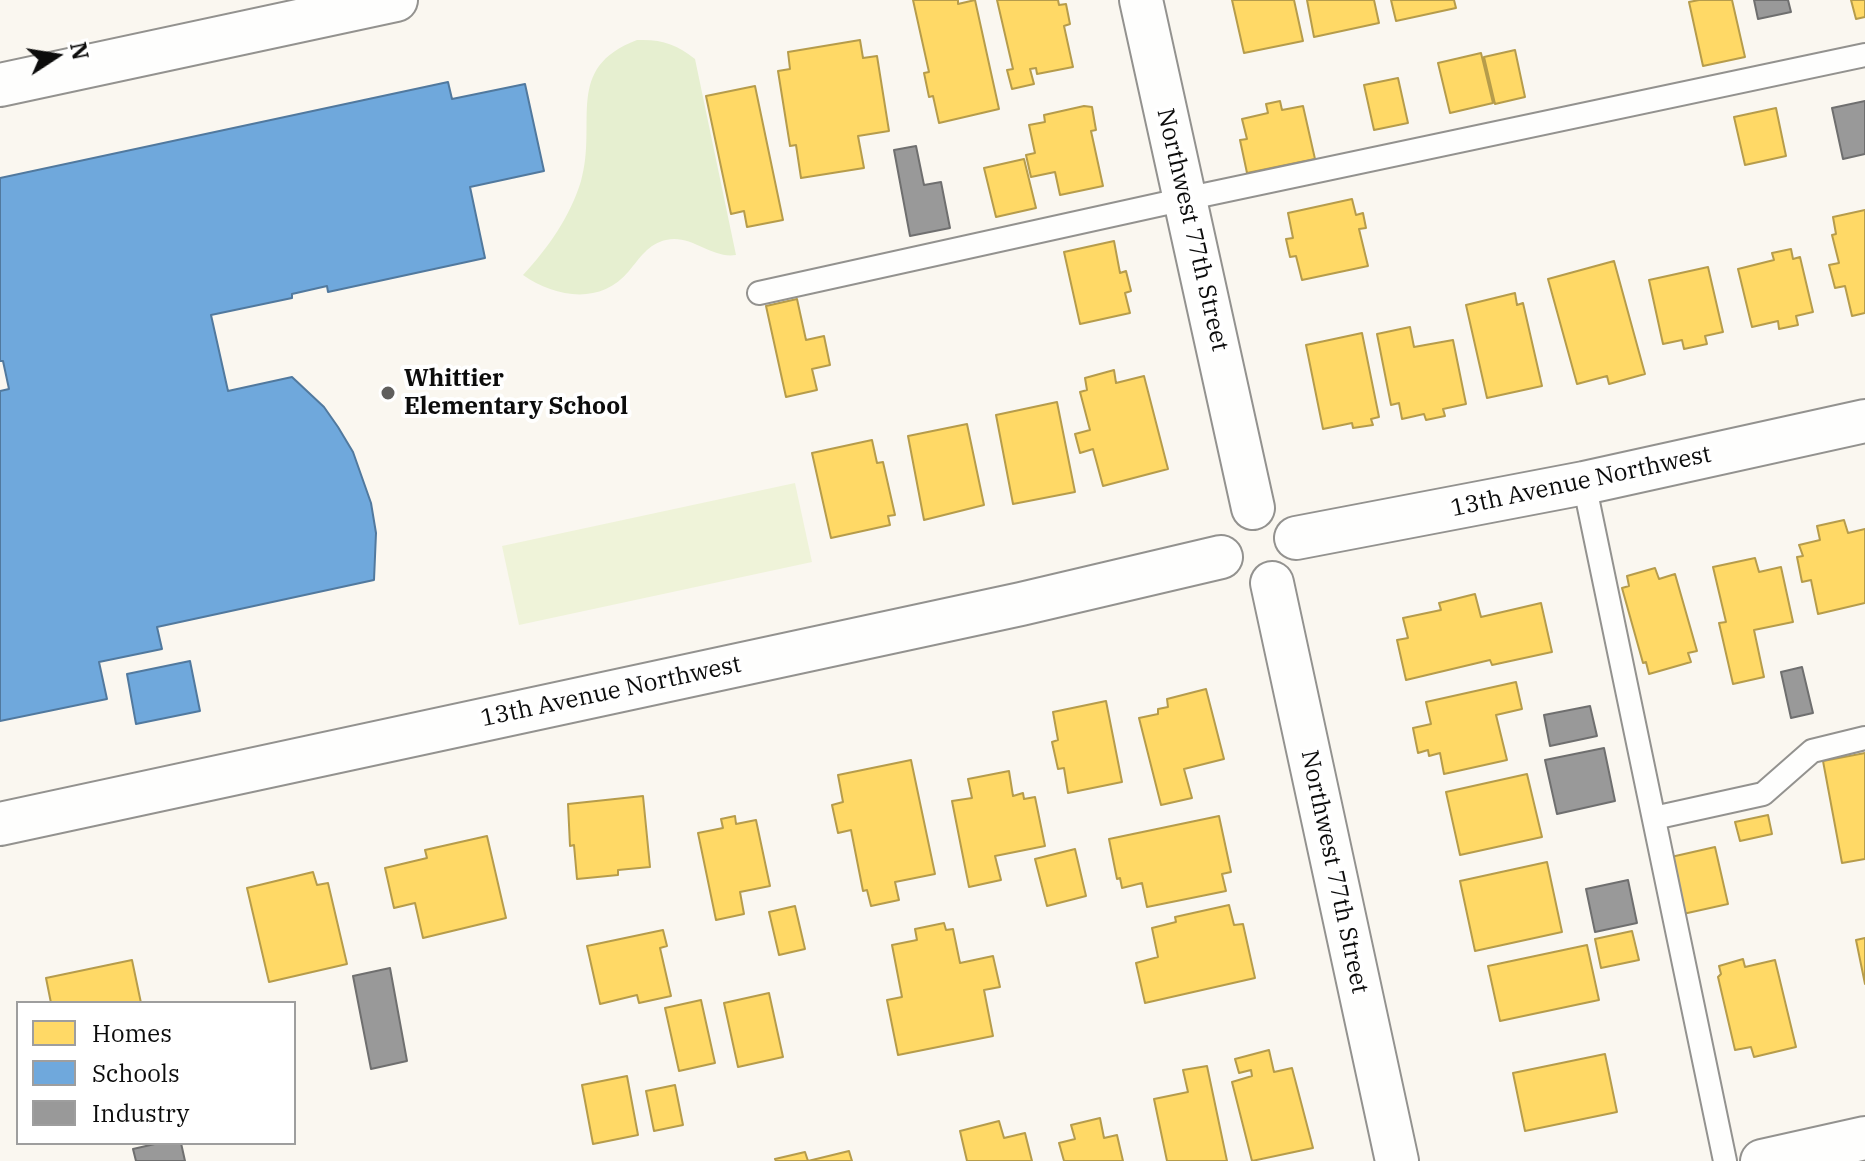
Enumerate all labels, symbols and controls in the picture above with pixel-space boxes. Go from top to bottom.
north arrow [16,16,96,96]
text: N [64,39,96,62]
street label: Northwest 77th Street [1150,106,1234,354]
place label: Whittier Elementary School [404,365,628,421]
marker: Whittier Elementary School [379,384,397,402]
street label: 13th Avenue Northwest [1448,440,1714,524]
street label: 13th Avenue Northwest [478,650,744,734]
street label: Northwest 77th Street [1294,748,1374,996]
legend [16,1001,296,1145]
text: Homes [92,1017,172,1049]
text: Schools [92,1057,180,1089]
text: Industry [92,1097,189,1129]

